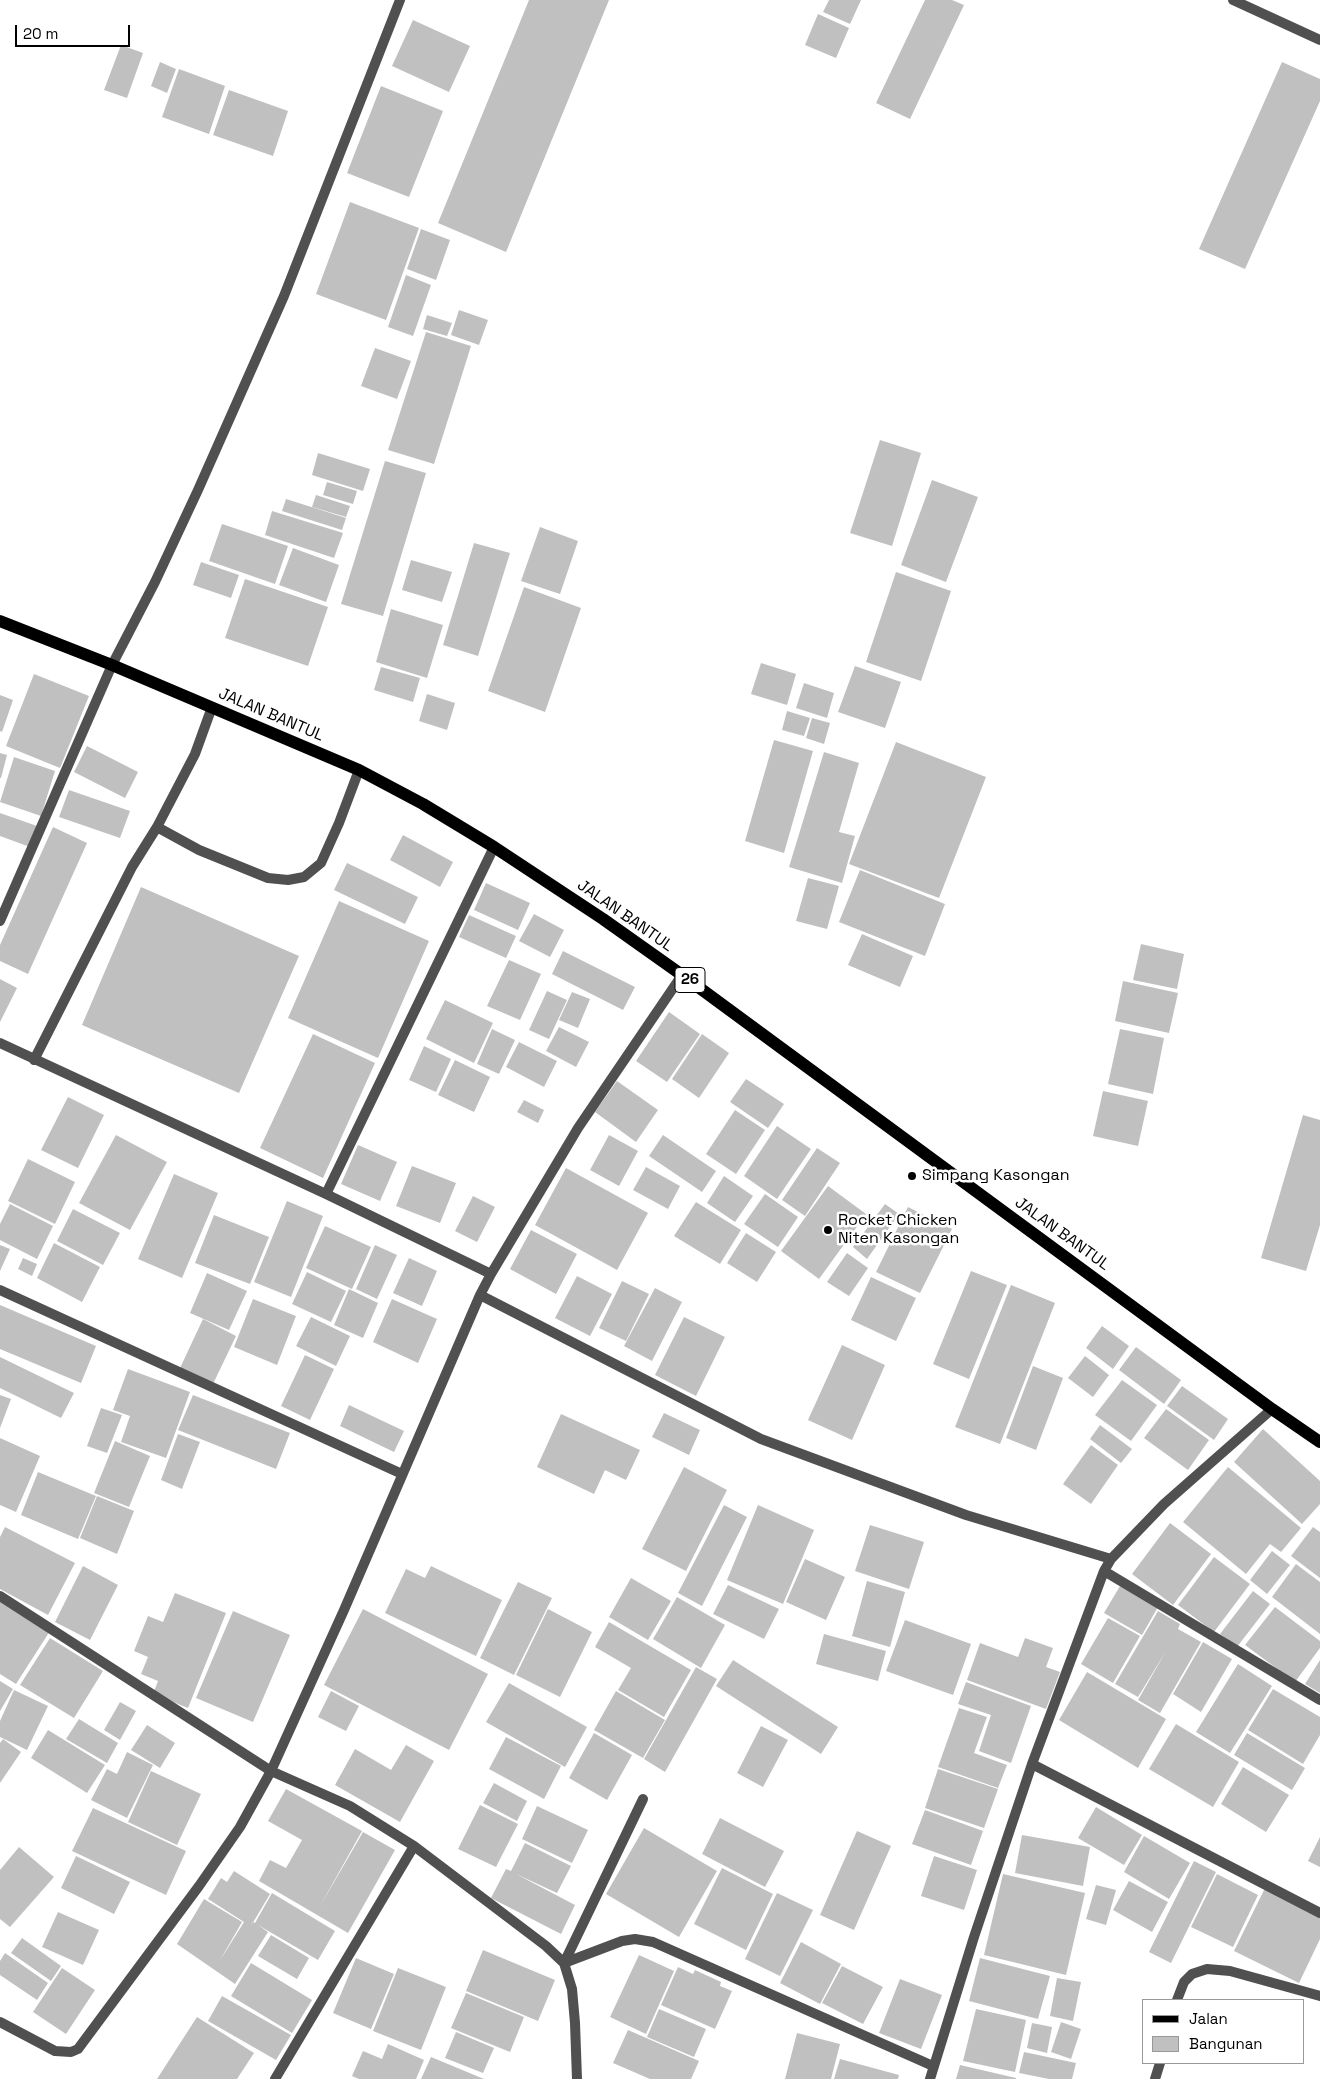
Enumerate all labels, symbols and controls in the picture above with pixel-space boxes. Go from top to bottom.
scale bar [18,15,132,47]
text: 20 m [23,24,58,43]
street label: JALAN BANTUL [215,684,327,746]
street label: JALAN BANTUL [573,876,677,956]
road number: 26 [675,968,705,992]
place label: Simpang Kasongan [922,1166,1069,1186]
marker: Simpang Kasongan [906,1170,918,1182]
street label: JALAN BANTUL [1011,1193,1113,1275]
place label: Rocket Chicken Niten Kasongan [838,1211,959,1249]
marker: Rocket Chicken Niten Kasongan [822,1224,834,1236]
legend [1142,1999,1305,2064]
text: Jalan [1189,2009,1228,2028]
text: Bangunan [1189,2034,1263,2053]

